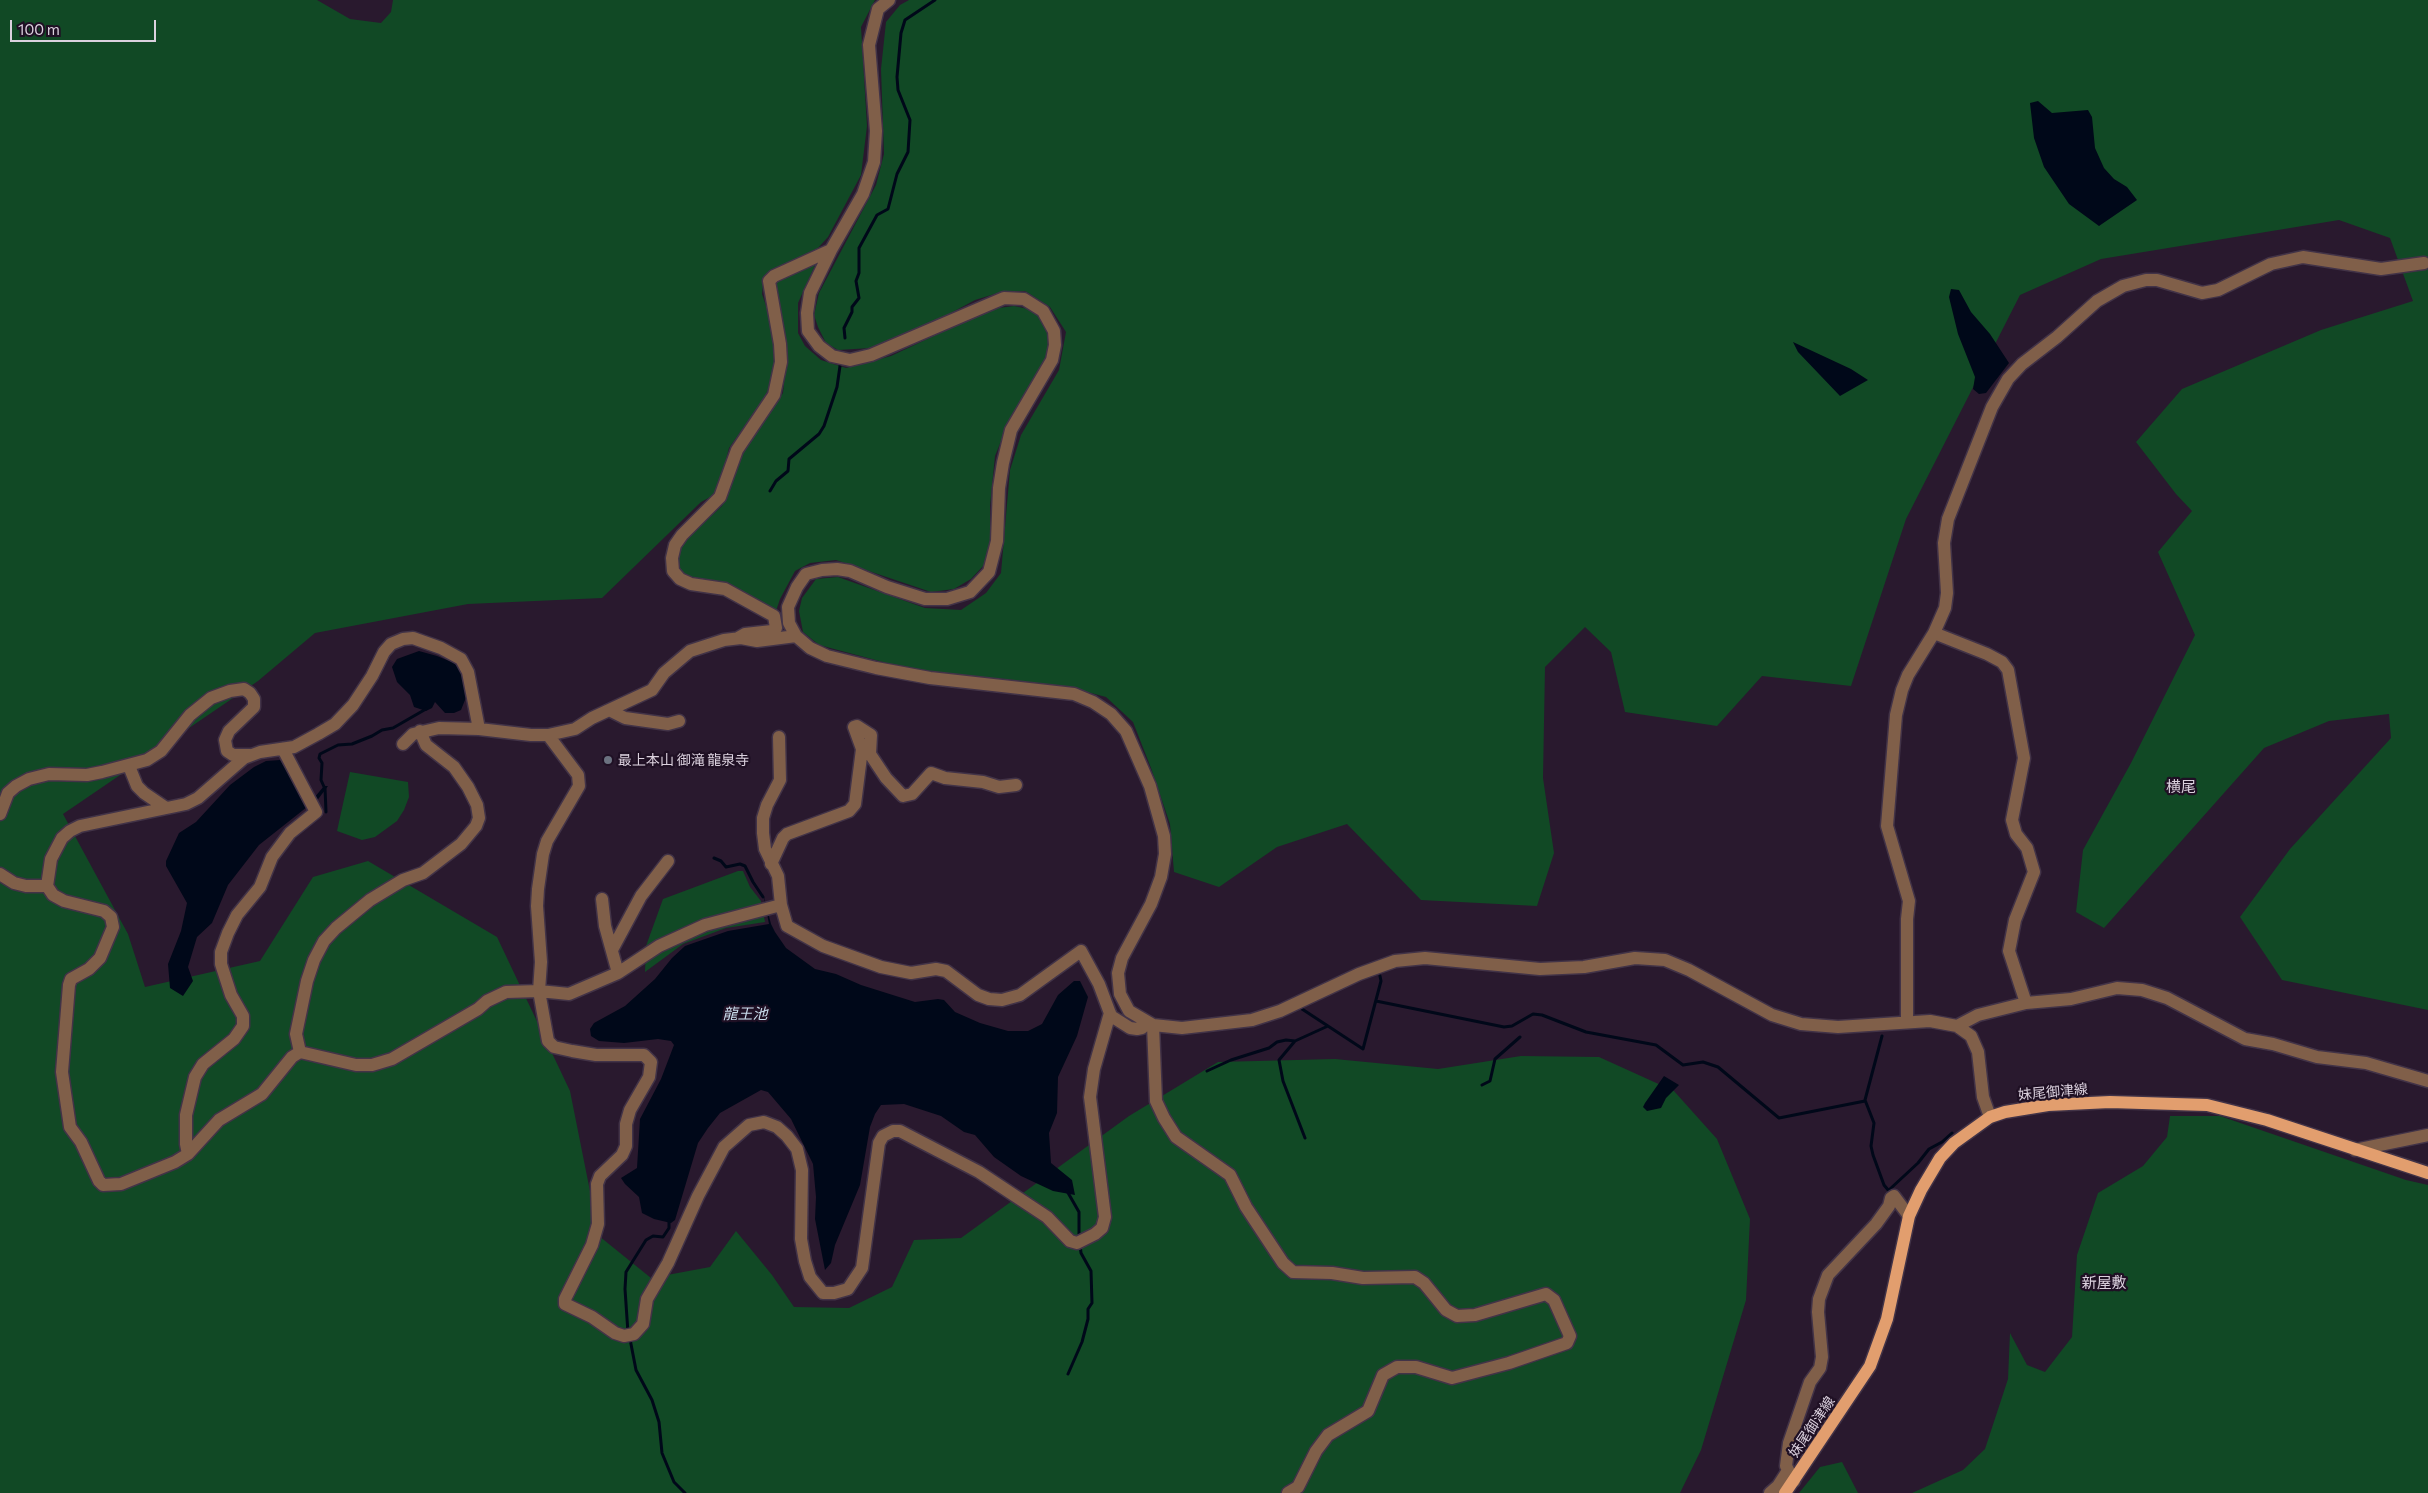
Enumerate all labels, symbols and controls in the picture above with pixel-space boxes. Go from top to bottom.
scale bar [12,10,159,42]
text: 100 m [18,20,60,38]
place label: 最上本山 御滝 龍泉寺 [618,752,749,768]
marker: 最上本山 御滝 龍泉寺 [602,754,614,766]
district label: 横尾 [2166,778,2196,796]
water label: 龍王池 [723,1005,767,1023]
street label: 妹尾御津線 [2017,1081,2089,1103]
district label: 新屋敷 [2082,1274,2126,1292]
street label: 妹尾御津線 [1785,1393,1839,1461]

